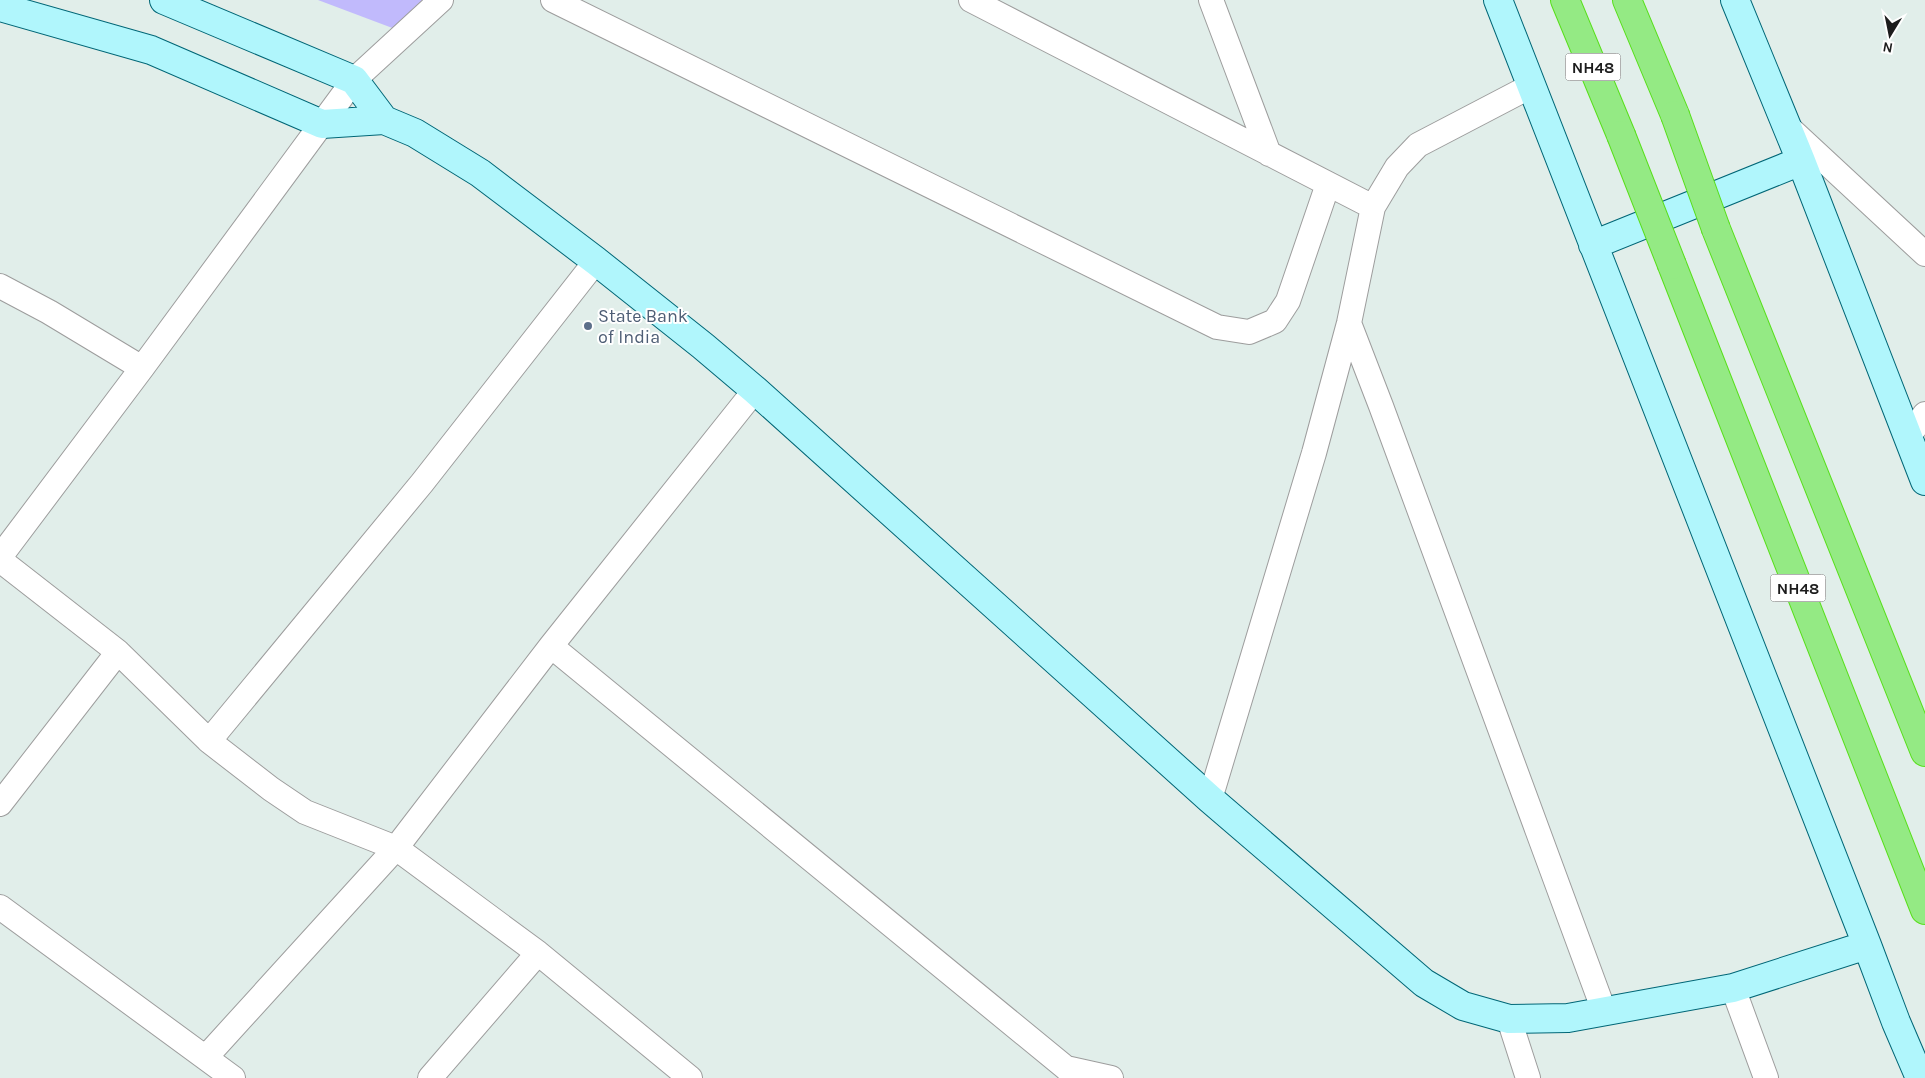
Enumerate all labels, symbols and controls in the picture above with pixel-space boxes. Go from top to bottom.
north arrow [1865,10,1915,60]
text: N [1881,38,1894,57]
road number: NH48 [1566,54,1620,80]
place label: State Bank of India [598,305,688,348]
marker: State Bank of India [582,320,594,332]
road number: NH48 [1770,574,1826,602]

